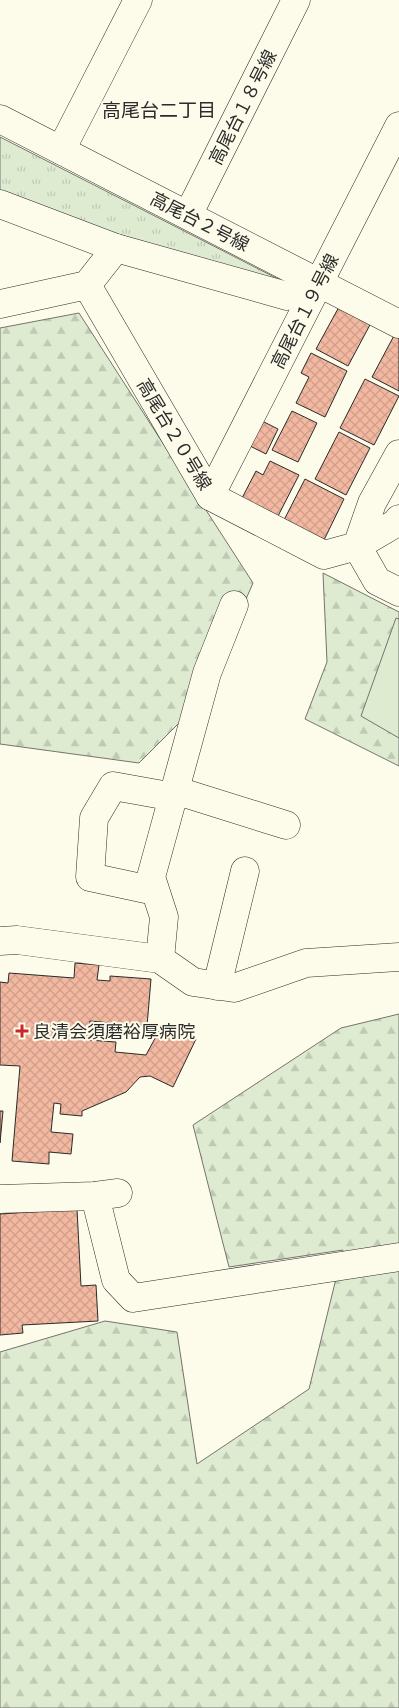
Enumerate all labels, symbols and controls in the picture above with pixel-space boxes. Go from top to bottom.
street label: 高尾台１８号線 [204,46,280,168]
district label: 高尾台二丁目 [102,98,216,121]
street label: 高尾台２号線 [147,187,253,255]
street label: 高尾台１９号線 [266,250,342,372]
street label: 高尾台２０号線 [133,374,217,494]
place label: 良清会須磨裕厚病院 [33,1020,195,1042]
marker: 良清会須磨裕厚病院 [15,1024,29,1038]

